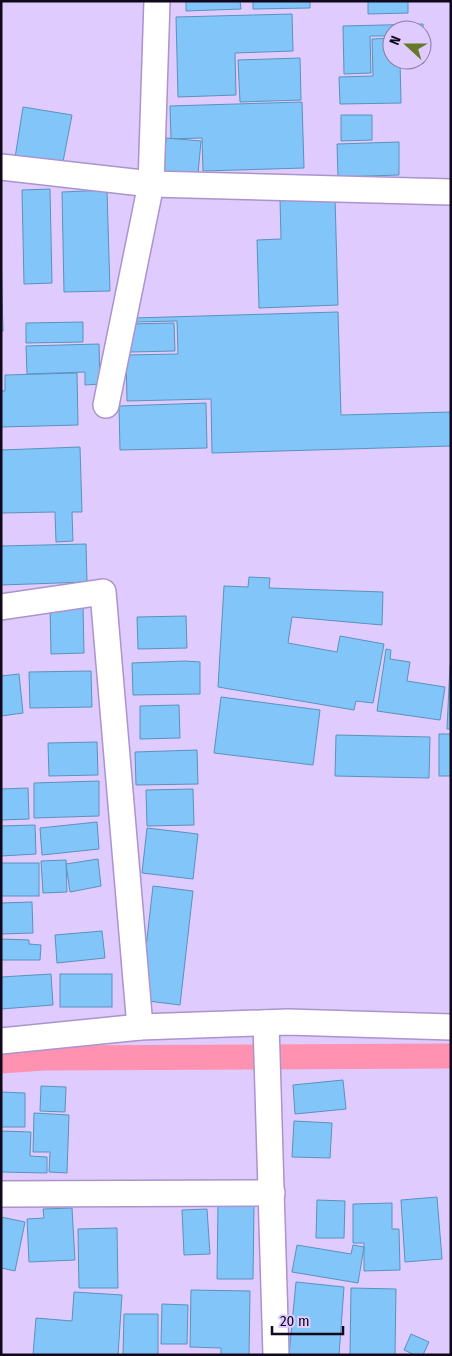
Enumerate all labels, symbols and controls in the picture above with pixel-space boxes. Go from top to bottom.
north arrow [382,20,432,70]
text: N [386,34,405,47]
scale bar [272,1304,343,1336]
text: 20 m [280,1312,310,1330]

